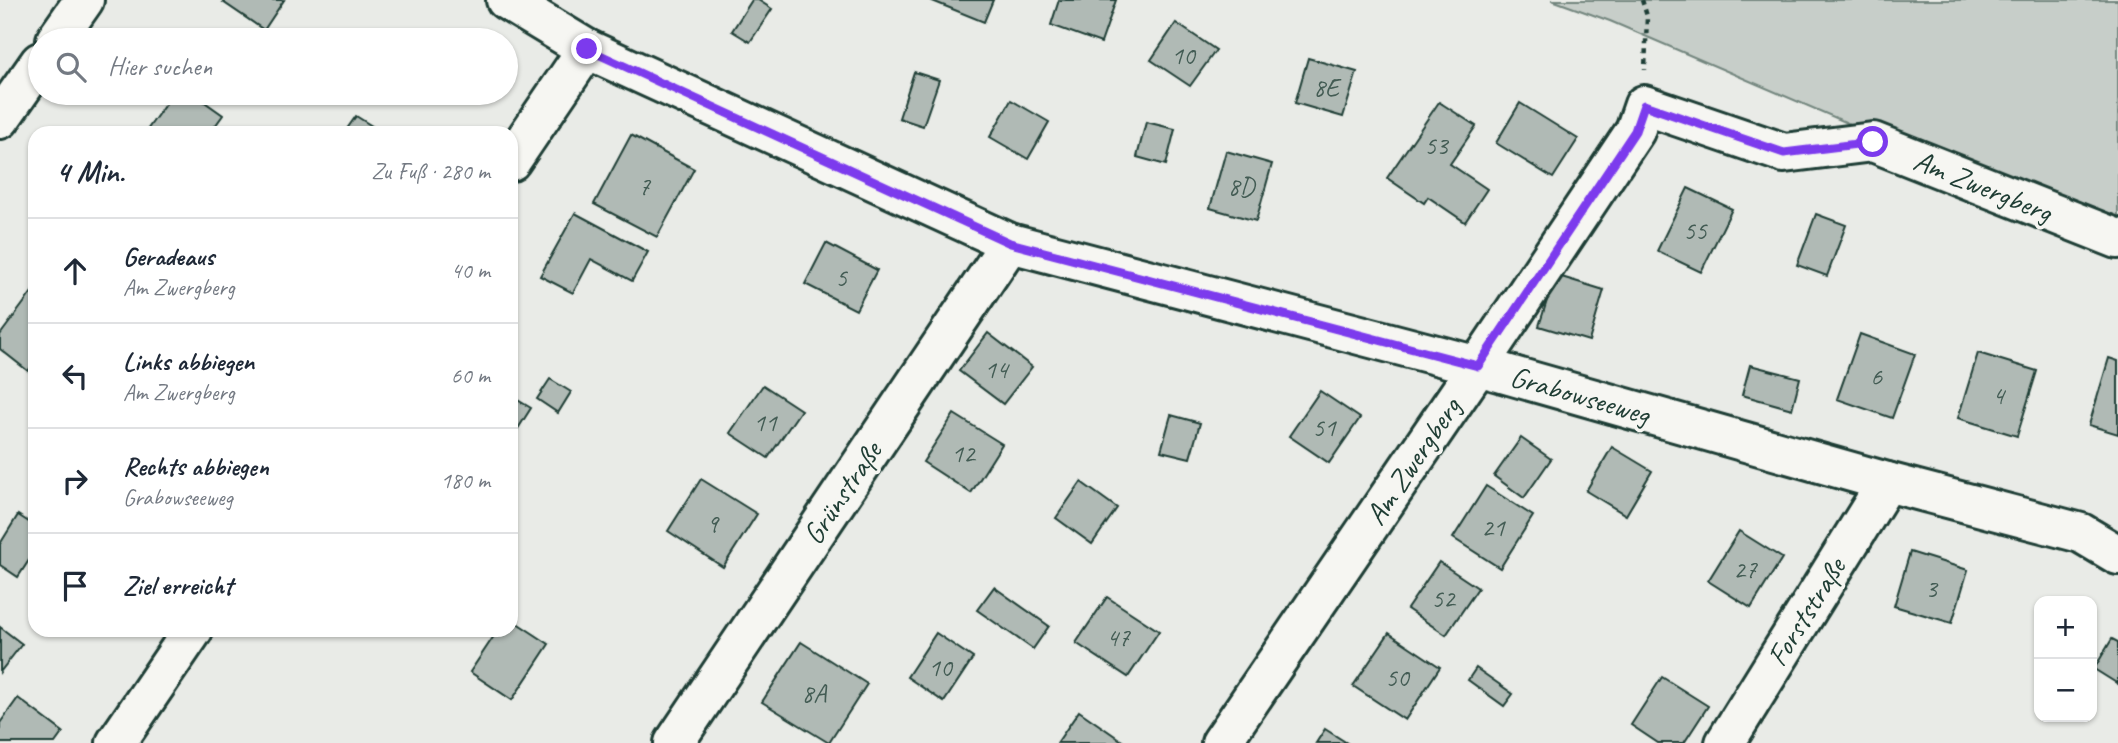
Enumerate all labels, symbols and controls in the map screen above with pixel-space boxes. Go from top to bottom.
search box [28,28,518,105]
route end [571,33,602,64]
house number: 10 [1171,39,1197,72]
icon: search [52,48,90,86]
text: Hier suchen [108,50,212,83]
house number: 8E [1313,71,1342,104]
route start [1857,126,1888,157]
house number: 53 [1424,129,1450,162]
street label: Am Zwergberg [1908,141,2059,231]
text: 4 Min. [56,153,125,191]
text: Zu Fuß · 280 m [371,157,490,186]
house number: 7 [638,170,651,203]
house number: 8D [1228,170,1256,203]
house number: 55 [1683,214,1708,247]
text: Geradeaus [123,240,214,273]
icon: ahead [56,252,94,290]
text: 40 m [451,256,490,285]
house number: 5 [835,261,848,294]
text: Am Zwergberg [123,273,235,302]
text: Links abbiegen [123,345,254,378]
house number: 14 [984,353,1010,386]
icon: left [56,357,94,395]
street label: Grabowseeweg [1506,357,1656,434]
house number: 6 [1870,360,1883,393]
text: 60 m [451,361,490,390]
text: Am Zwergberg [123,378,235,407]
house number: 4 [1992,379,2006,412]
street label: Am Zwergberg [1356,389,1470,532]
house number: 11 [753,406,778,439]
house number: 51 [1312,411,1337,444]
street label: Grünstraße [794,433,891,552]
house number: 12 [951,437,977,470]
text: Rechts abbiegen [123,450,269,483]
icon: right [56,462,94,500]
text: 180 m [441,466,490,495]
text: Grabowseeweg [123,483,233,512]
house number: 9 [706,507,720,540]
house number: 21 [1481,511,1506,544]
street label: Forststraße [1758,549,1855,673]
house number: 27 [1733,553,1758,586]
icon: arrive [56,567,94,605]
text: Ziel erreicht [123,569,233,602]
house number: 3 [1925,572,1939,605]
house number: 52 [1431,582,1457,615]
map controls [2034,596,2097,722]
button: + [2034,596,2097,659]
house number: 47 [1106,621,1131,654]
house number: 10 [928,651,954,684]
button: − [2034,659,2097,722]
house number: 50 [1385,661,1411,694]
house number: 8A [802,677,828,710]

